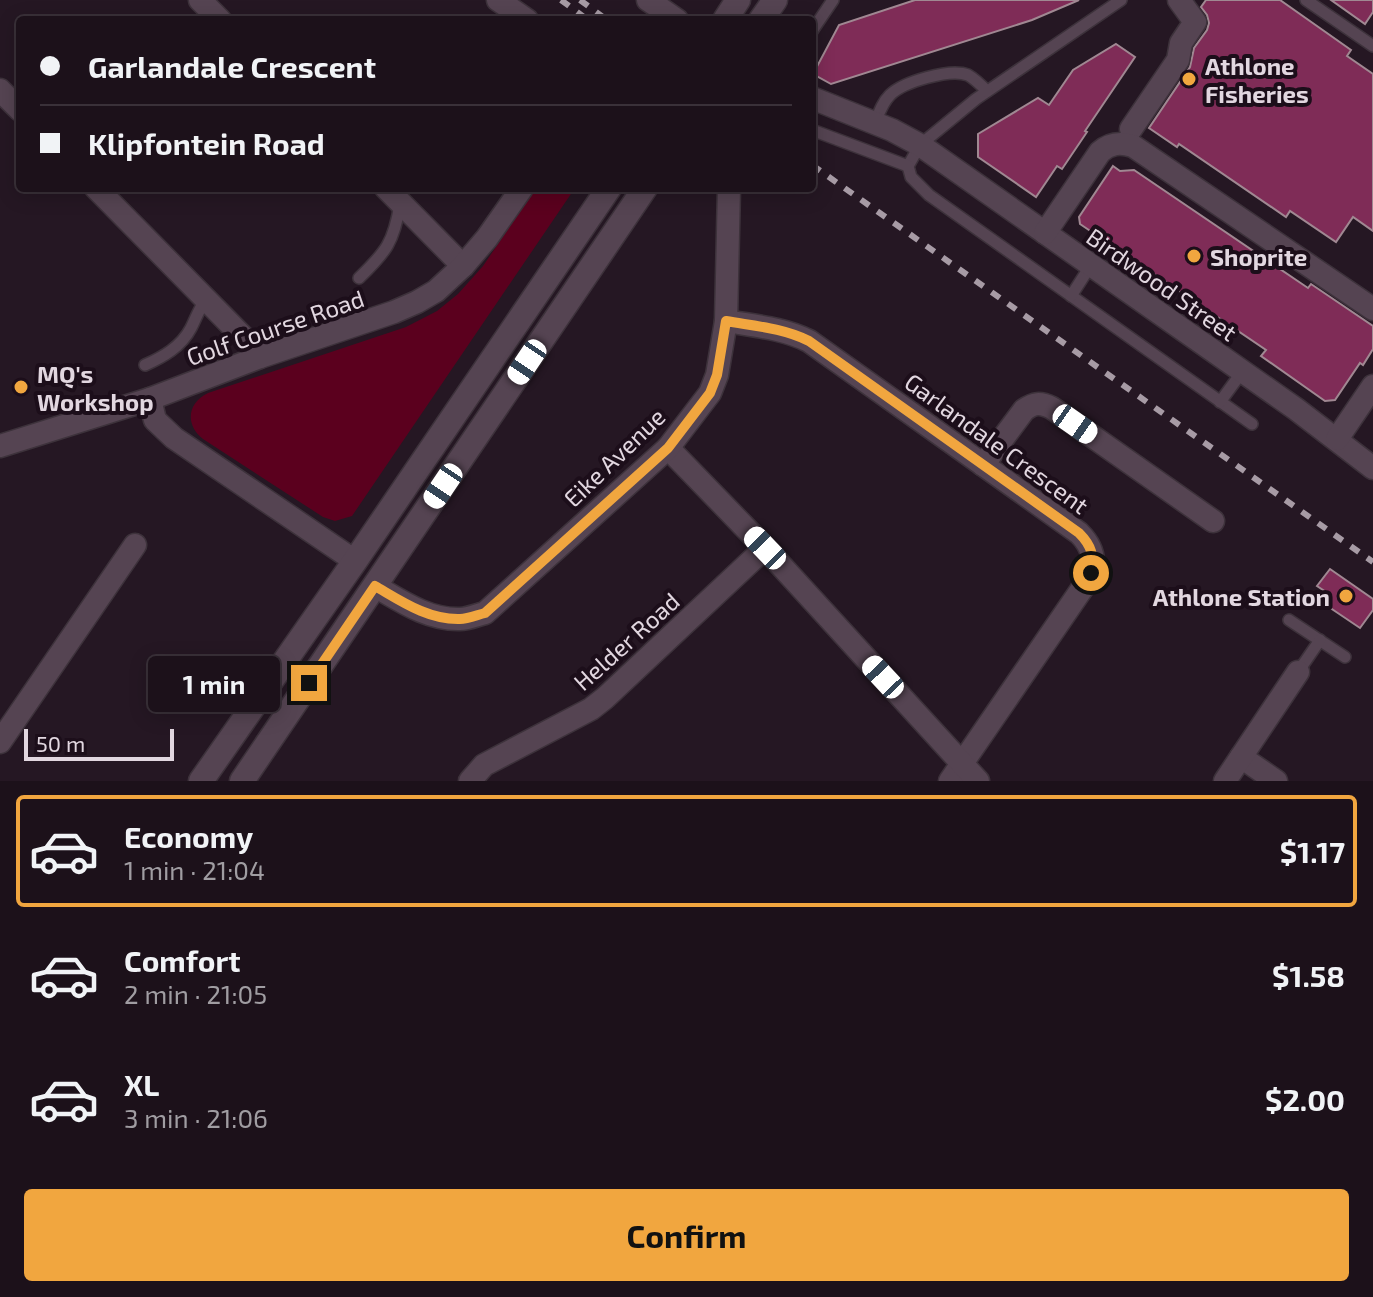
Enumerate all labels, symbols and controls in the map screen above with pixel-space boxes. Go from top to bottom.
text: Garlandale Crescent [88,48,376,84]
place label: Athlone Fisheries [1205,51,1309,108]
marker: Athlone Fisheries [1180,70,1198,88]
text: Klipfontein Road [88,125,325,161]
street label: Birdwood Street [1081,221,1243,347]
place label: Shoprite [1210,242,1307,271]
marker: Shoprite [1185,247,1203,265]
street label: Golf Course Road [182,283,368,371]
car [504,335,550,389]
place label: MQ's Workshop [37,359,154,416]
street label: Garlandale Crescent [899,367,1095,519]
marker: MQ's Workshop [12,378,30,396]
car [1048,400,1102,448]
street label: Eike Avenue [557,402,671,512]
car [420,459,466,513]
car [740,522,790,574]
route start [1073,555,1109,591]
place label: Athlone Station [1153,582,1330,611]
street label: Helder Road [567,586,685,696]
marker: Athlone Station [1337,587,1355,605]
car [858,651,908,703]
callout: 1 min [149,655,281,711]
route end [291,665,327,701]
text: 1 min [183,668,245,699]
scale bar [24,725,174,761]
text: 50 m [36,730,85,756]
icon: car [28,815,100,887]
text: Economy [124,818,253,854]
text: $1.17 [1280,833,1345,869]
text: 1 min · 21:04 [124,854,265,885]
icon: car [28,939,100,1011]
text: Comfort [124,942,241,978]
text: $1.58 [1272,957,1345,993]
text: 2 min · 21:05 [124,978,267,1009]
icon: car [28,1063,100,1135]
text: XL [124,1066,159,1102]
text: $2.00 [1265,1081,1345,1117]
text: 3 min · 21:06 [124,1102,268,1133]
button: Confirm [24,1189,1349,1281]

